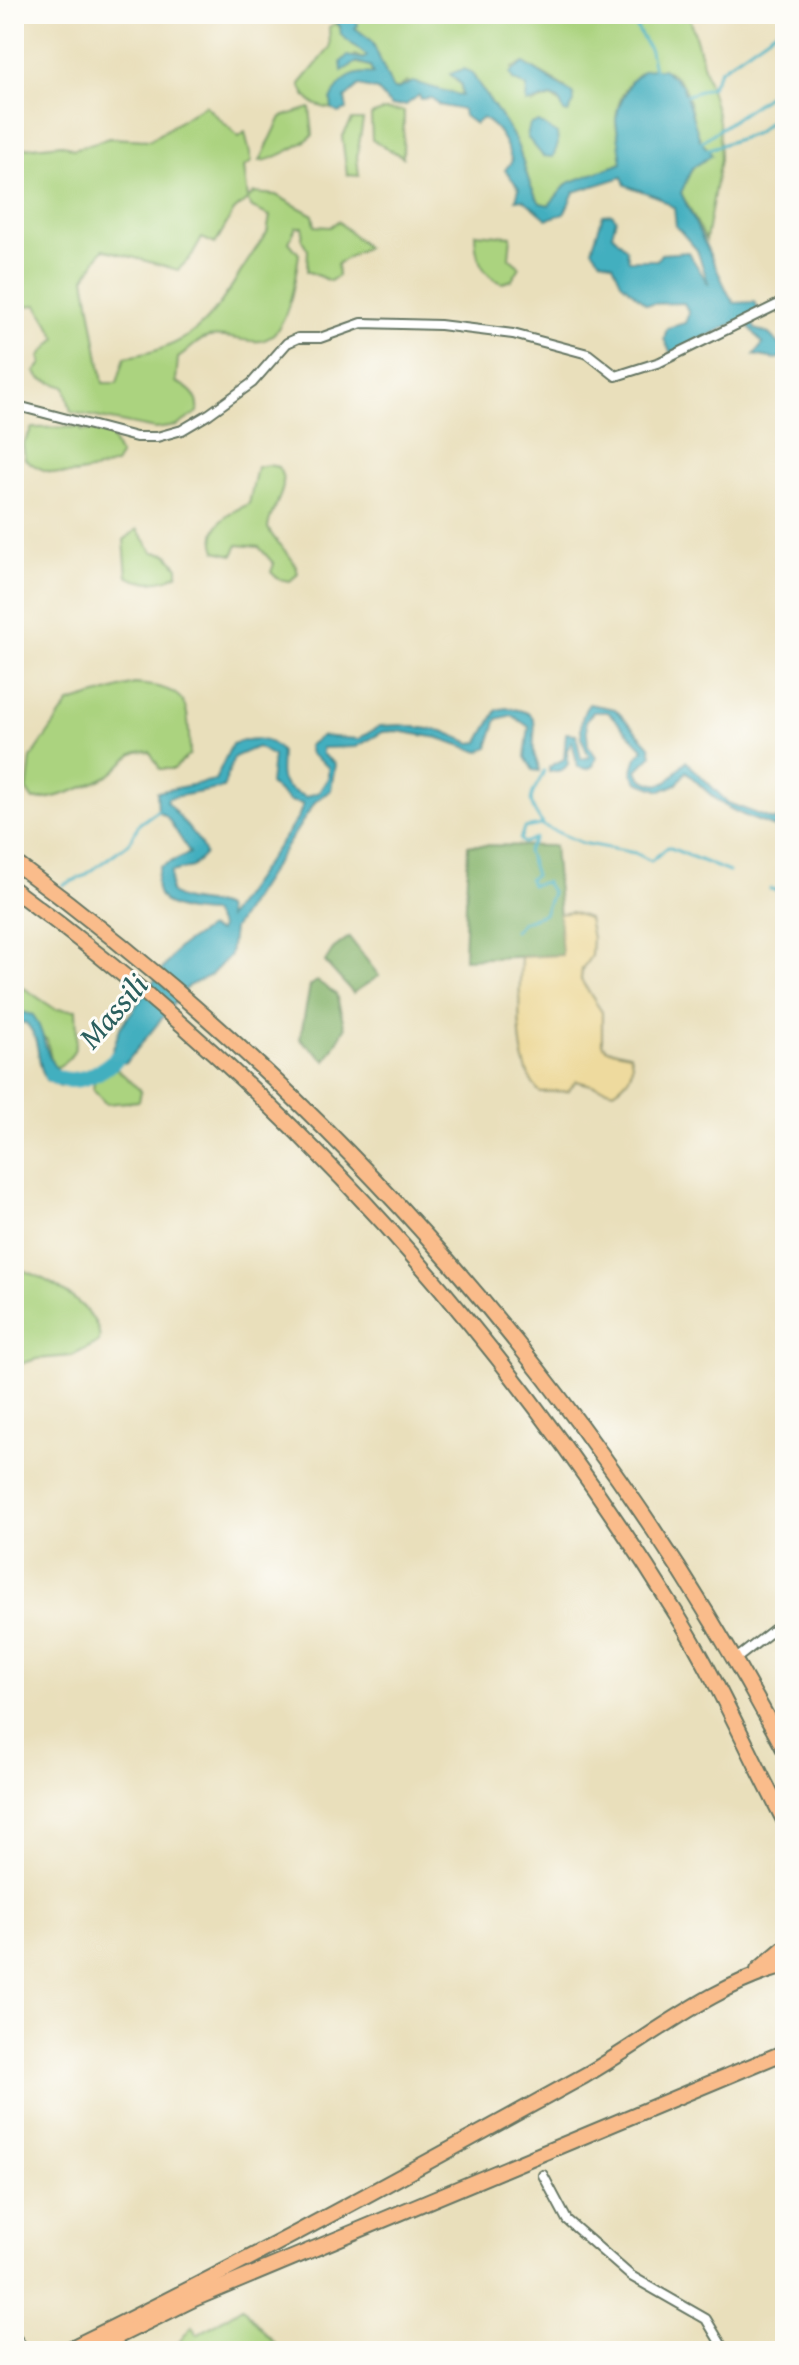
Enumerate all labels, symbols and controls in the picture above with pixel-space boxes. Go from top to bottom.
water label: Massili [67,963,159,1059]

